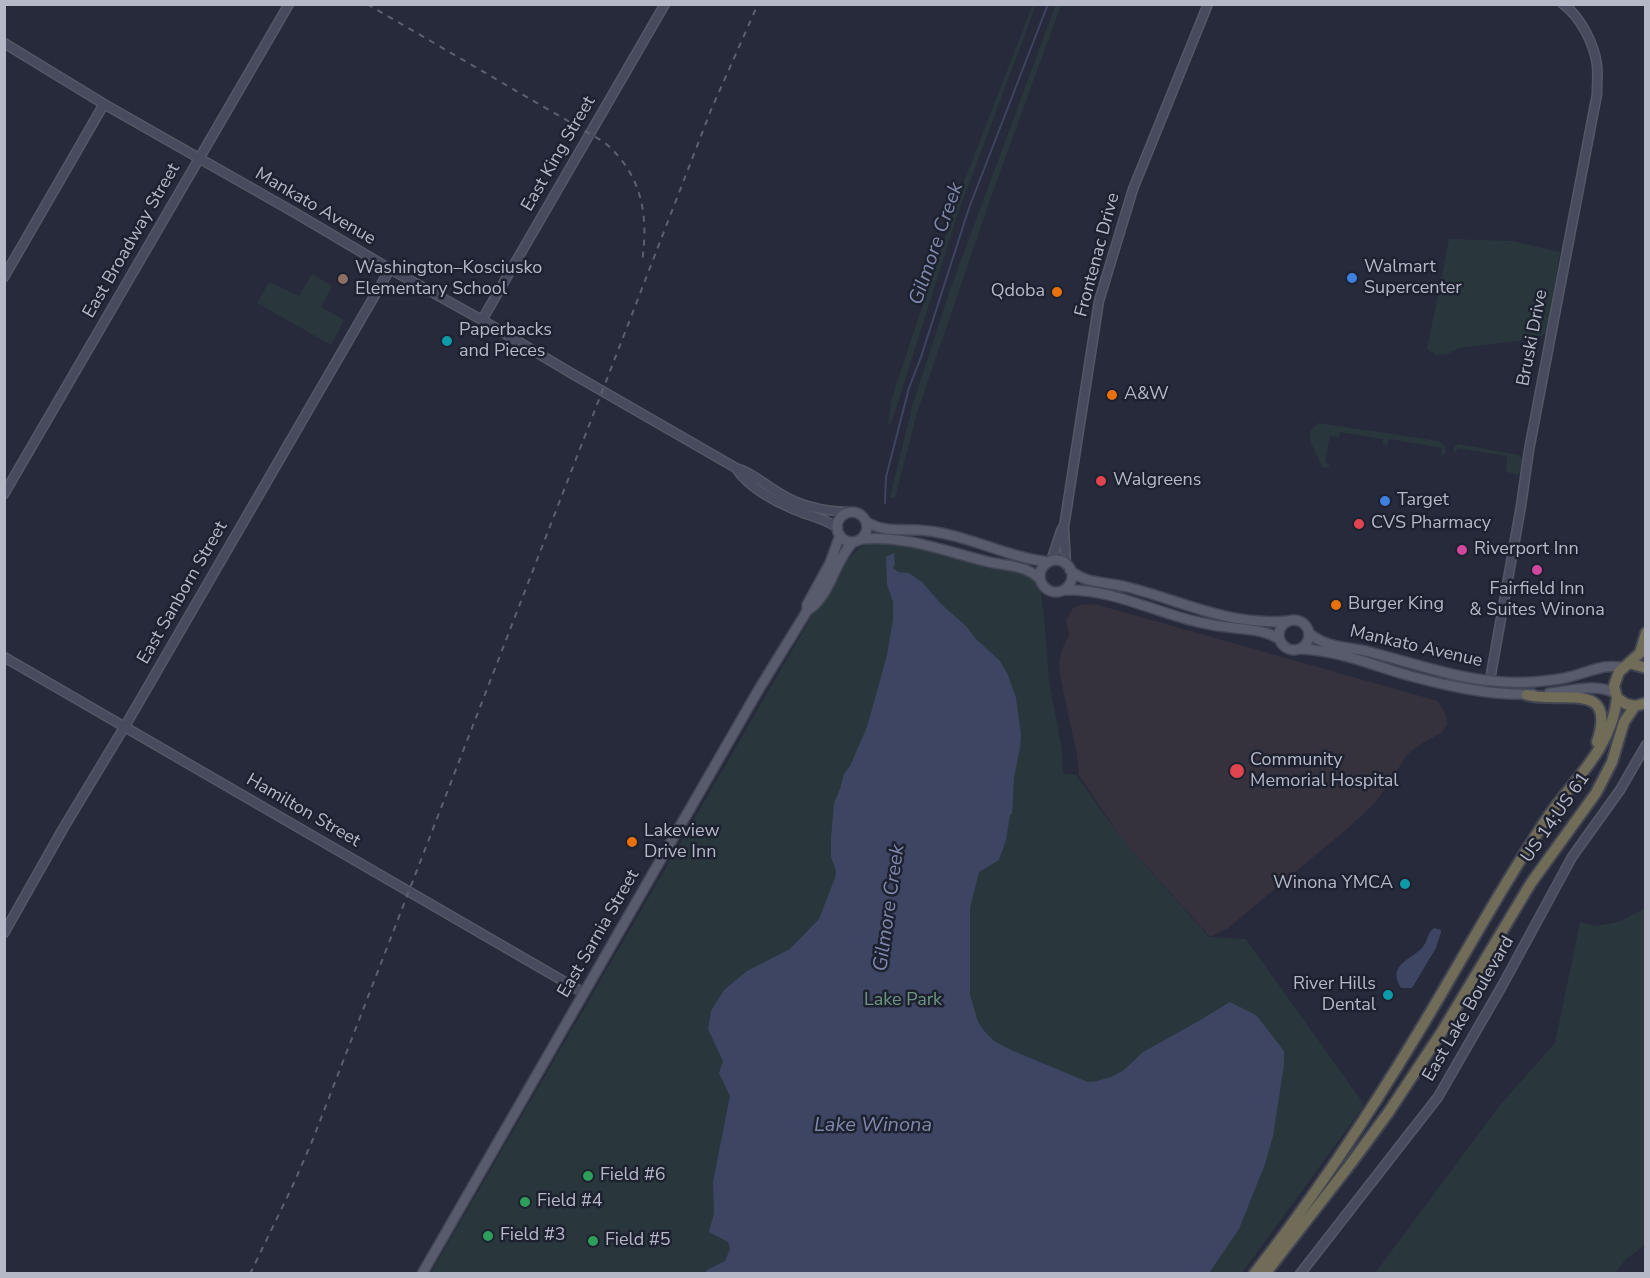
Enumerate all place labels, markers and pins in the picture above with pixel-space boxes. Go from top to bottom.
place label: Walmart Supercenter [1364,257,1462,300]
place label: Washington–Kosciusko Elementary School [355,258,542,300]
marker: Walmart Supercenter [1345,271,1359,285]
marker: Washington–Kosciusko Elementary School [336,272,350,286]
place label: Qdoba [991,281,1045,303]
marker: Qdoba [1050,285,1064,299]
place label: Paperbacks and Pieces [459,320,552,362]
marker: Paperbacks and Pieces [440,334,454,348]
place label: A&W [1124,384,1169,406]
marker: A&W [1105,388,1119,402]
place label: Walgreens [1113,470,1201,492]
marker: Walgreens [1094,474,1108,488]
place label: Target [1397,490,1449,512]
marker: Target [1378,494,1392,508]
place label: CVS Pharmacy [1371,513,1491,535]
marker: CVS Pharmacy [1352,517,1366,531]
place label: Riverport Inn [1474,539,1579,561]
marker: Riverport Inn [1455,543,1469,557]
marker: Fairfield Inn & Suites Winona [1530,563,1544,577]
place label: Fairfield Inn & Suites Winona [1469,579,1605,622]
place label: Burger King [1348,594,1444,616]
marker: Burger King [1329,598,1343,612]
place label: Community Memorial Hospital [1250,750,1399,792]
marker: Community Memorial Hospital [1228,762,1246,780]
place label: Lakeview Drive Inn [644,821,720,864]
marker: Lakeview Drive Inn [625,835,639,849]
place label: Winona YMCA [1273,873,1393,895]
marker: Winona YMCA [1398,877,1412,891]
place label: River Hills Dental [1293,974,1376,1016]
marker: River Hills Dental [1381,988,1395,1002]
place label: Field #6 [600,1165,666,1187]
marker: Field #6 [581,1169,595,1183]
place label: Field #4 [537,1191,603,1213]
marker: Field #4 [518,1195,532,1209]
place label: Field #3 [500,1225,566,1247]
marker: Field #3 [481,1229,495,1243]
place label: Field #5 [605,1230,671,1252]
marker: Field #5 [586,1234,600,1248]

